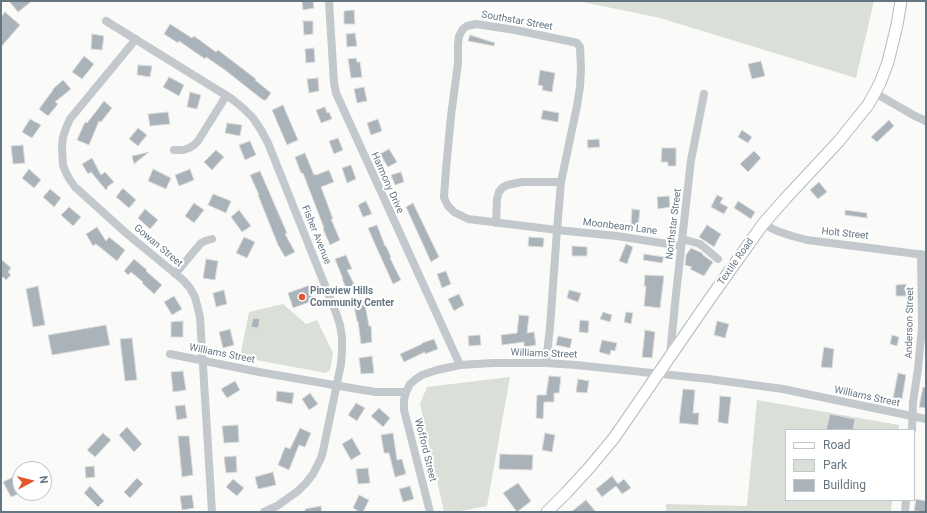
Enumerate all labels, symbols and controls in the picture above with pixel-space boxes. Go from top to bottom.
street label: Southstar Street [480,9,554,33]
street label: Harmony Drive [368,151,406,215]
street label: Northstar Street [664,188,684,260]
street label: Fisher Avenue [299,204,333,266]
street label: Moonbeam Lane [582,216,658,238]
street label: Gowan Street [131,222,185,270]
street label: Holt Street [821,226,869,242]
street label: Textile Road [715,236,757,288]
place label: Pineview Hills Community Center [310,285,394,308]
street label: Anderson Street [903,287,917,359]
marker: Pineview Hills Community Center [297,292,307,302]
street label: Williams Street [188,342,256,366]
street label: Williams Street [510,347,578,361]
street label: Williams Street [833,384,901,410]
street label: Wofford Street [411,417,439,483]
legend [785,429,915,501]
text: Road [823,438,851,452]
text: Park [823,458,847,472]
north arrow [12,461,52,501]
text: N [36,475,50,484]
text: Building [823,478,866,492]

